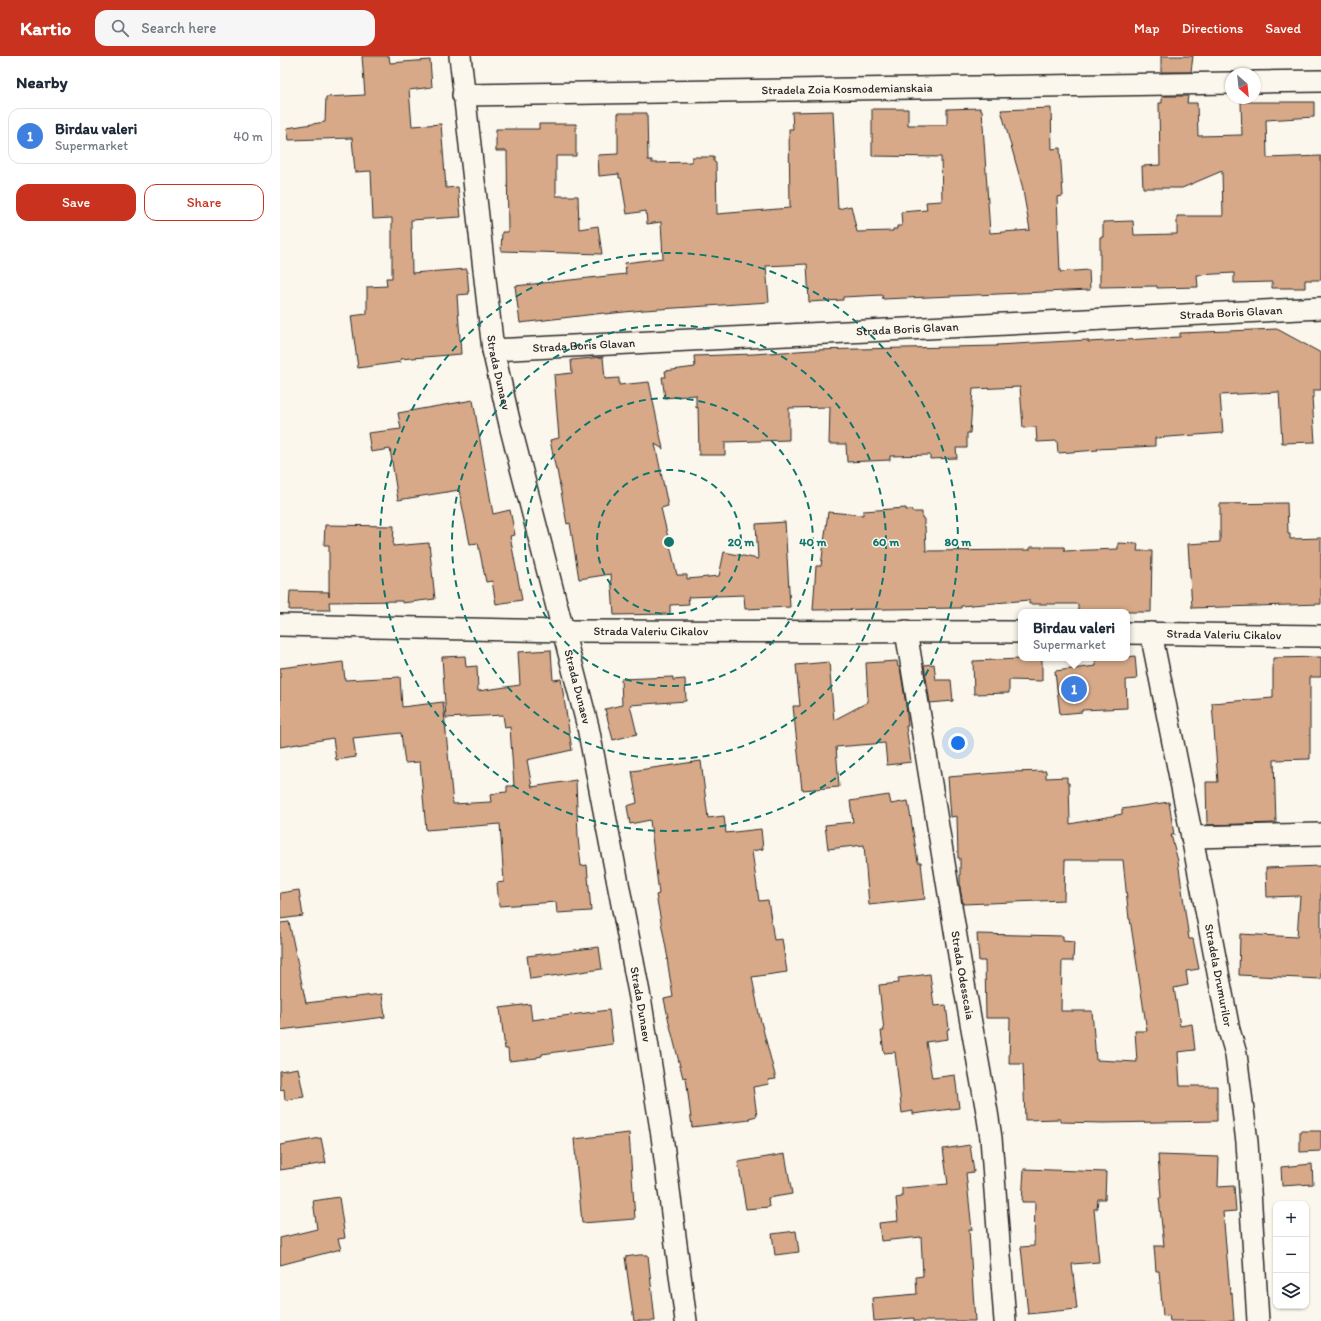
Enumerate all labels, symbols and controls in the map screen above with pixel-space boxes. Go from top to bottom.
search box [95,10,375,46]
text: Kartio [20,17,71,40]
icon: search [109,17,131,39]
text: Search here [141,19,216,37]
text: Map [1134,20,1160,37]
text: Directions [1182,20,1243,37]
text: Saved [1265,20,1301,37]
north arrow [1225,68,1261,104]
text: Nearby [16,72,68,92]
street label: Stradela Zoia Kosmodemianskaia [761,81,933,97]
text: Birdau valeri [55,120,137,138]
text: 1 [27,129,33,144]
text: 40 m [233,129,263,144]
text: Supermarket [55,138,128,153]
button: Save [16,184,136,221]
button: Share [144,184,264,221]
street label: Strada Boris Glavan [1179,303,1283,322]
street label: Strada Boris Glavan [856,319,960,339]
street label: Strada Dunaev [484,334,514,412]
street label: Strada Boris Glavan [532,336,636,355]
centre of rings [662,535,676,549]
text: 20 m [728,535,755,549]
text: 40 m [799,535,828,549]
text: 60 m [873,535,900,549]
text: 80 m [945,535,972,549]
popup [1018,609,1130,661]
text: Birdau valeri [1033,619,1115,637]
street label: Strada Valeriu Cikalov [594,624,709,638]
street label: Strada Valeriu Cikalov [1167,627,1282,642]
text: Supermarket [1033,637,1106,652]
street label: Strada Dunaev [561,648,594,726]
pin: 1 [1061,674,1087,704]
your location [948,733,968,753]
street label: Stradela Drumurilor [1202,923,1235,1028]
street label: Strada Odesscaia [948,930,977,1022]
street label: Strada Dunaev [627,966,654,1043]
map controls [1273,1201,1309,1309]
button: + [1273,1201,1309,1237]
button: − [1273,1237,1309,1273]
button: layers [1273,1273,1309,1309]

